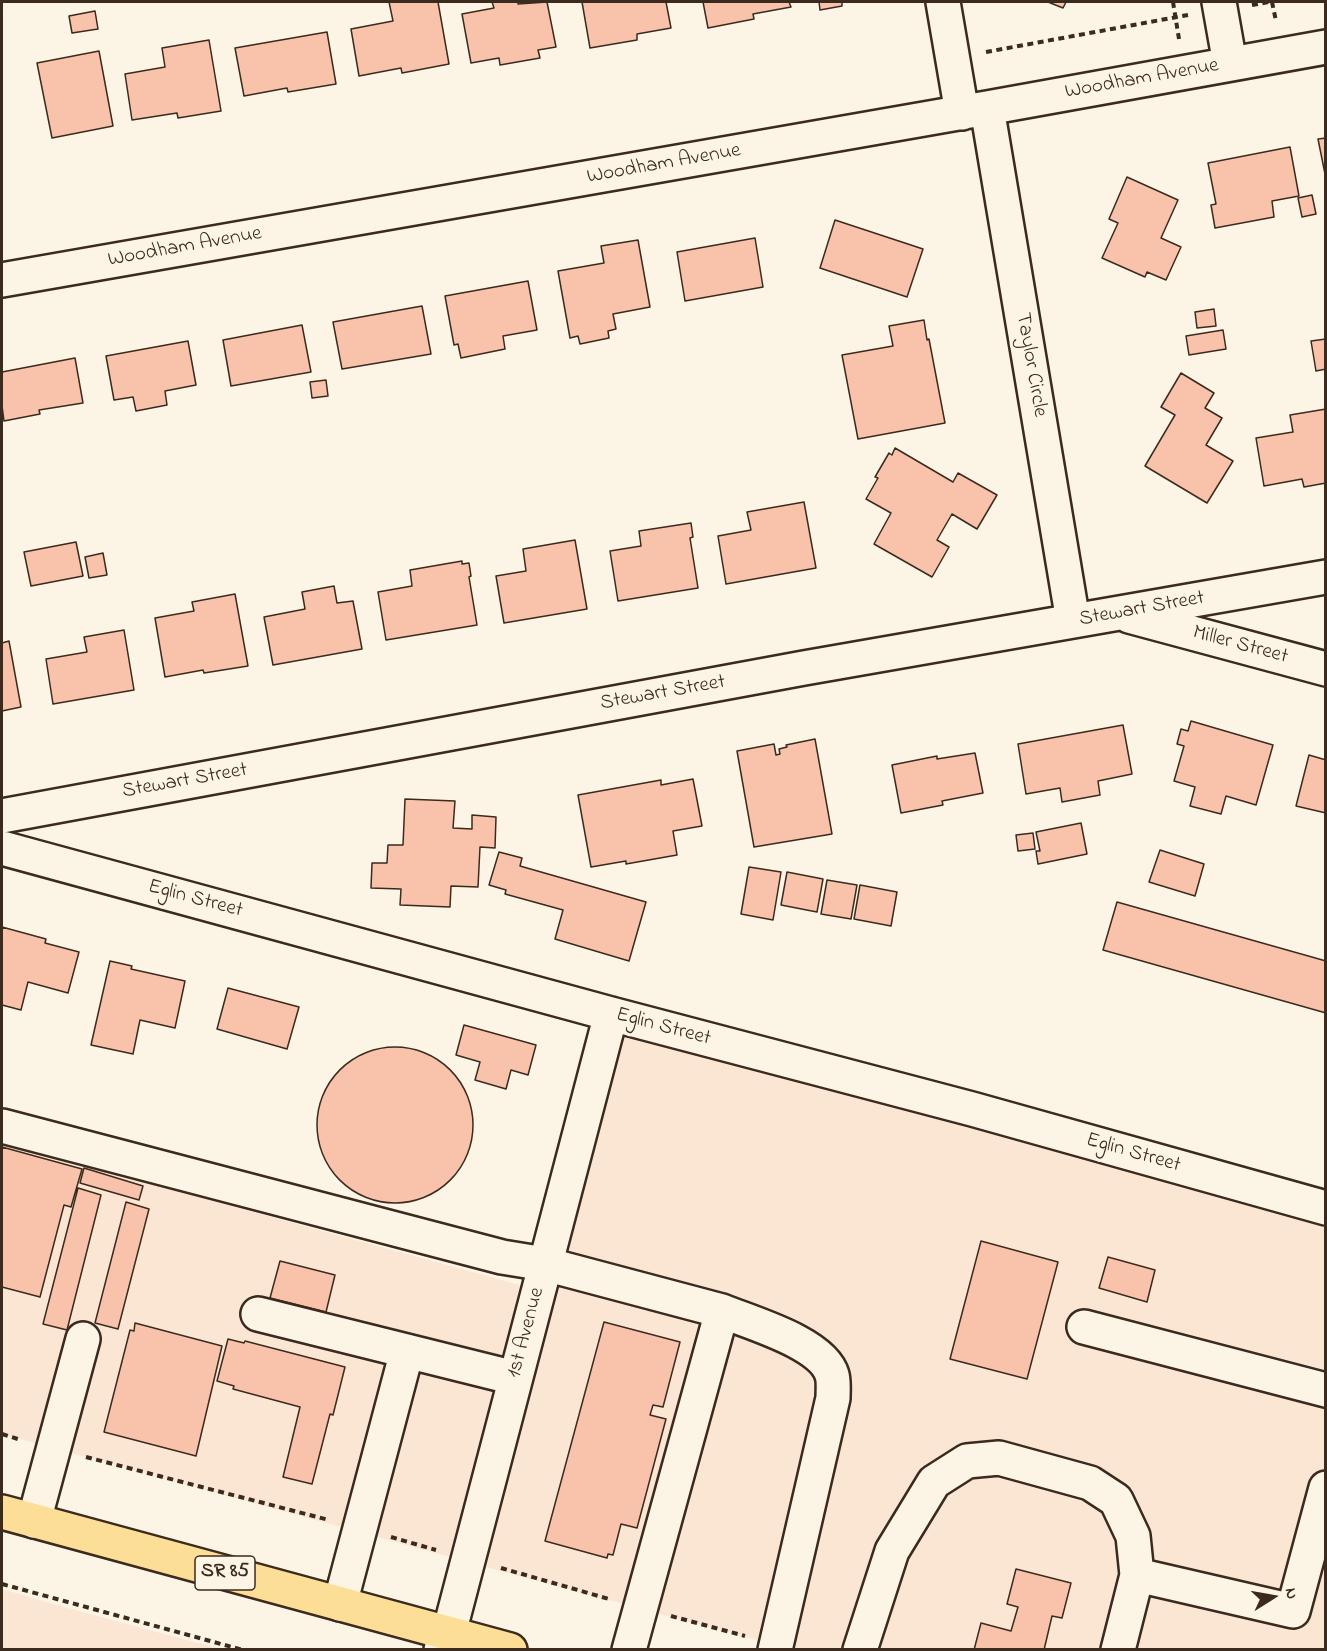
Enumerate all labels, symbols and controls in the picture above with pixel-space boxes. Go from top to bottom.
street label: Woodham Avenue [1063,54,1221,106]
street label: Woodham Avenue [585,139,743,191]
street label: Woodham Avenue [106,222,264,274]
street label: Taylor Circle [1008,311,1052,419]
street label: Stewart Street [1077,587,1207,633]
street label: Miller Street [1190,621,1290,671]
street label: Stewart Street [598,671,728,717]
street label: Stewart Street [120,759,250,805]
street label: Eglin Street [145,875,245,925]
street label: Eglin Street [613,1003,713,1053]
street label: Eglin Street [1083,1128,1183,1180]
street label: 1st Avenue [503,1285,551,1381]
road number: SR 85 [195,1556,255,1590]
north arrow [1243,1567,1303,1627]
text: N [1278,1586,1303,1601]

